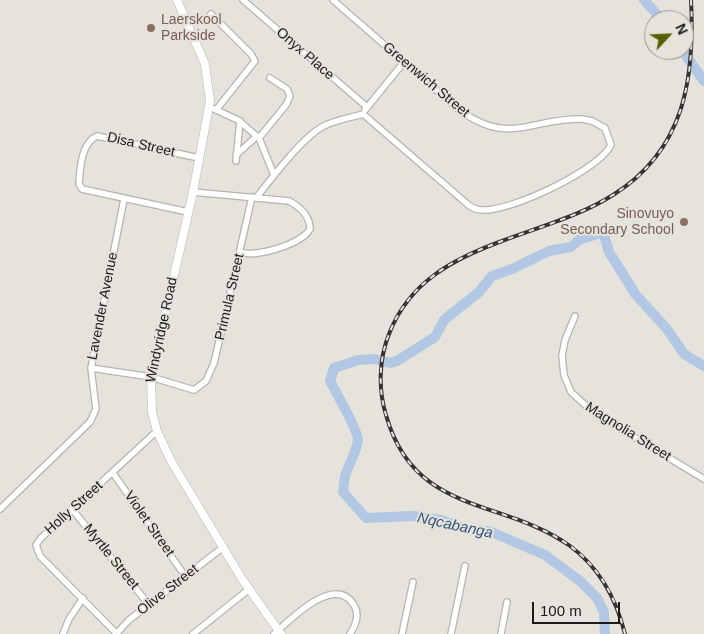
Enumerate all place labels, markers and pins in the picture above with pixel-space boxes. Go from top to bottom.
place label: Laerskool Parkside [161,12,222,44]
marker: Laerskool Parkside [145,22,157,34]
place label: Sinovuyo Secondary School [560,206,674,238]
marker: Sinovuyo Secondary School [678,216,690,228]

